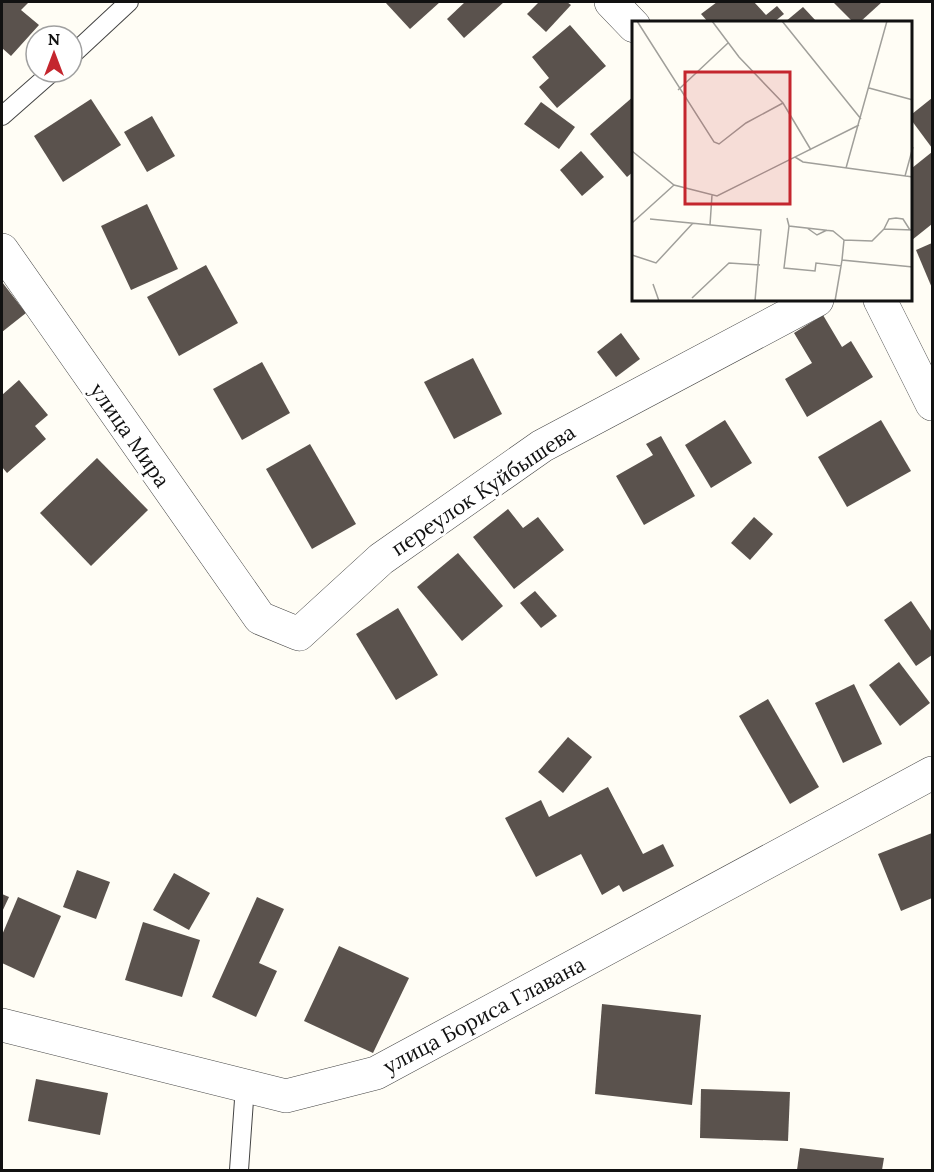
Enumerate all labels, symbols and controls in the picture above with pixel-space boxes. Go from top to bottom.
inset map [632,21,913,302]
north arrow [24,24,84,84]
text: N [48,29,60,49]
street label: улица Мира [84,377,176,493]
street label: переулок Куйбышева [386,418,580,562]
street label: улица Бориса Главана [378,950,590,1080]

